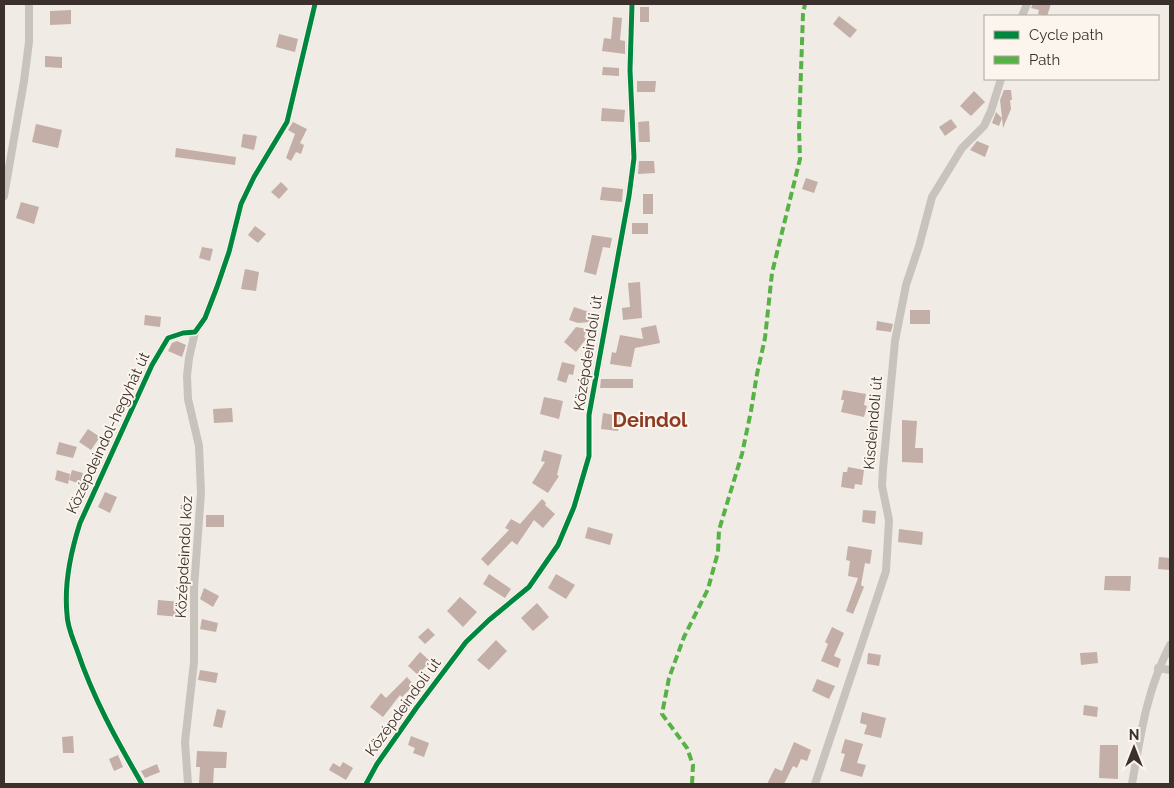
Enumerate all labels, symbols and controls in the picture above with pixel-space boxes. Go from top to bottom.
legend [984,15,1159,80]
text: Cycle path [1029,26,1103,44]
text: Path [1029,51,1060,69]
street label: Középdeindoli út [570,294,606,412]
street label: Középdeindol-hegyhát út [63,349,153,517]
street label: Kisdeindoli út [860,376,886,470]
district label: Deindol [613,408,688,432]
street label: Középdeindol köz [172,495,196,619]
street label: Középdeindoli út [361,654,445,760]
north arrow [1109,723,1159,773]
text: N [1129,727,1139,743]

